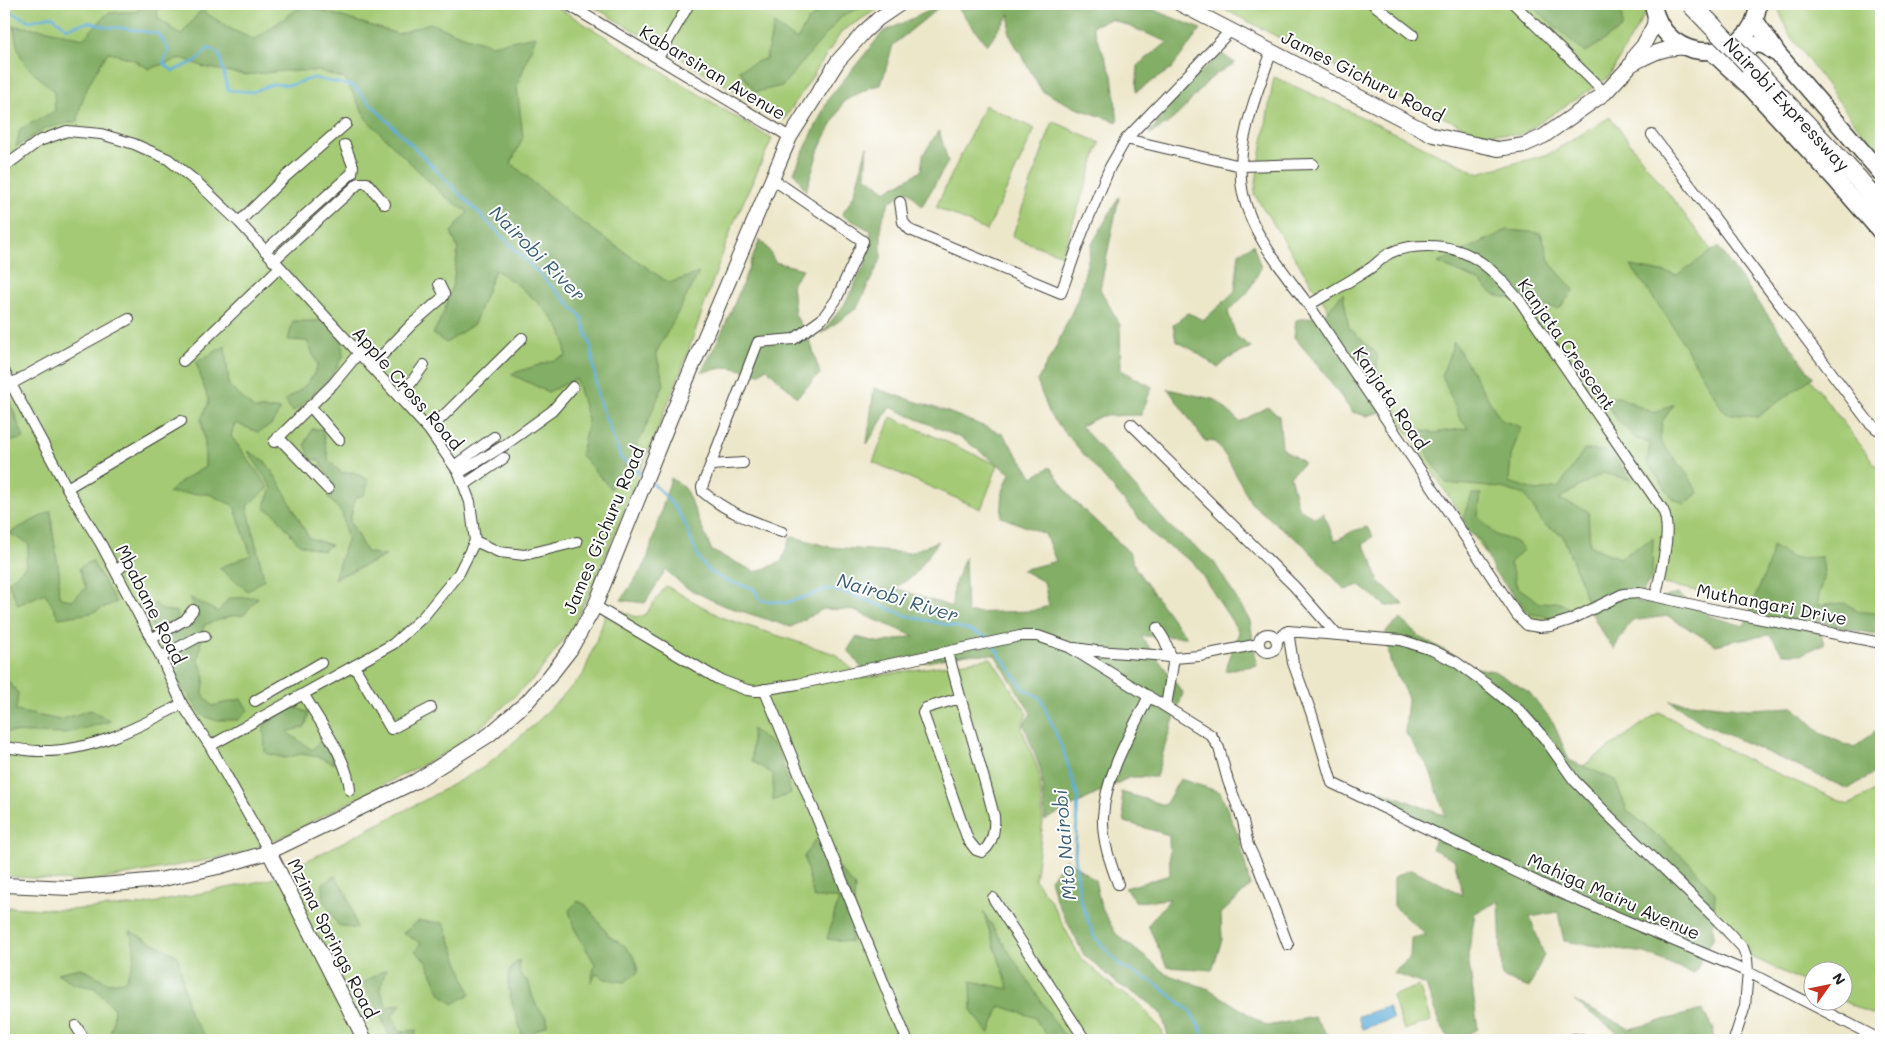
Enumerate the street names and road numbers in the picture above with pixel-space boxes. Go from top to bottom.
street label: Kabarsiran Avenue [636,19,790,125]
street label: James Gichuru Road [1277,24,1449,128]
street label: Nairobi Expressway [1718,32,1856,176]
street label: Kanjata Crescent [1513,273,1621,415]
street label: Apple Cross Road [348,321,468,455]
street label: Kanjata Road [1348,342,1434,454]
street label: James Gichuru Road [557,442,649,618]
street label: Mbabane Road [110,540,192,668]
street label: Muthangari Drive [1695,578,1849,630]
street label: Mahiga Mairu Avenue [1524,847,1704,945]
street label: Mzima Springs Road [282,854,384,1022]

